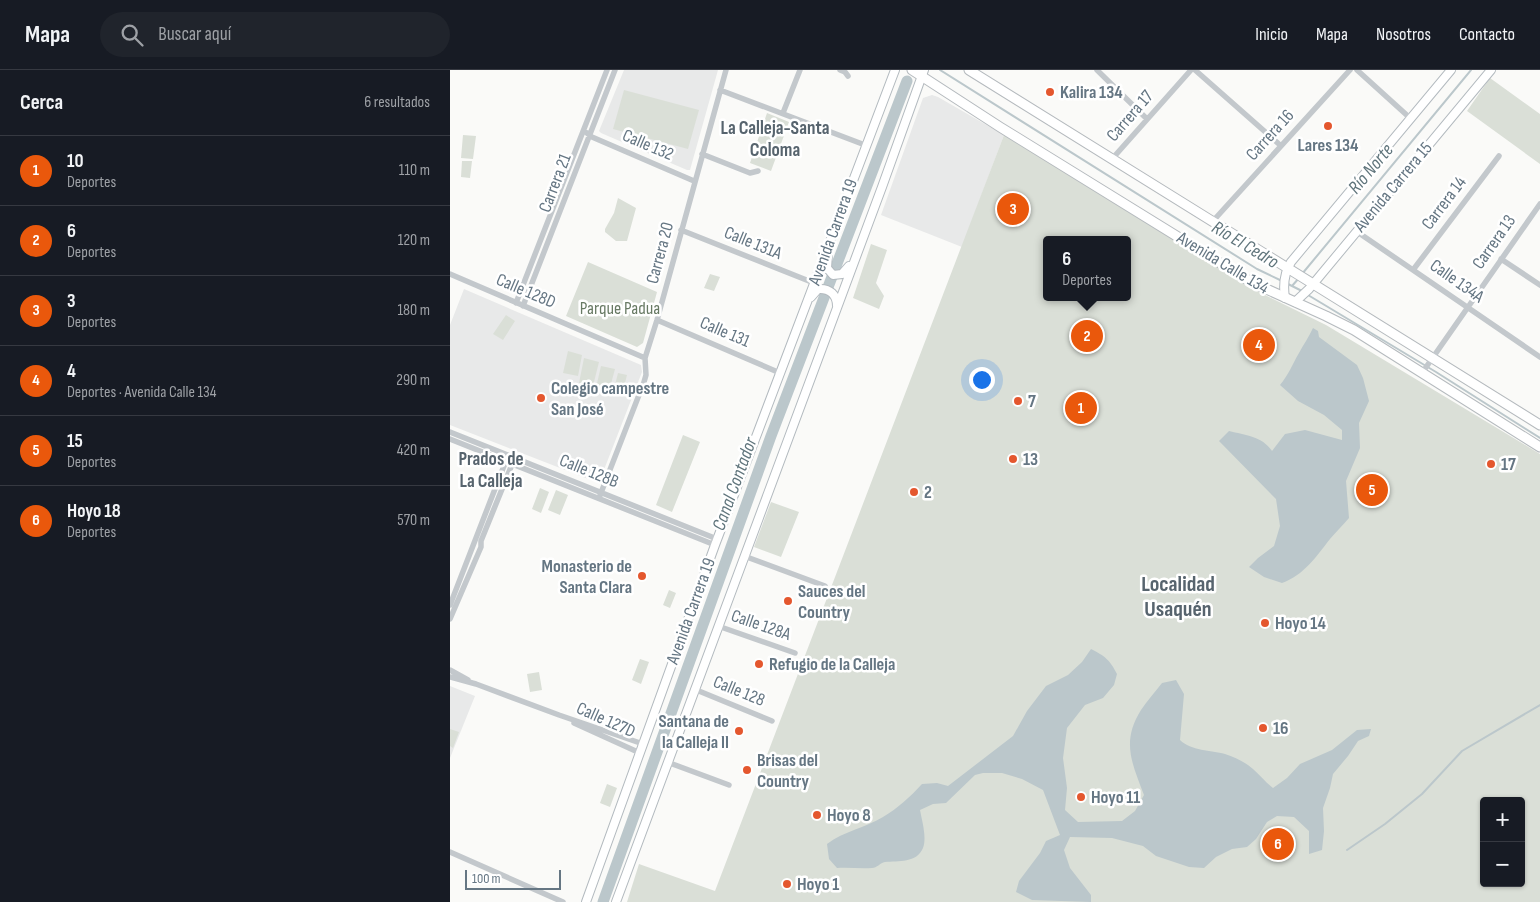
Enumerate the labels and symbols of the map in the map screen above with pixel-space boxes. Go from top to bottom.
place label: Kalira 134 [1060,82,1123,103]
marker: Kalira 134 [1044,86,1056,98]
street label: Carrera 17 [1102,86,1158,146]
street label: Carrera 16 [1242,105,1298,165]
district label: La Calleja-Santa Coloma [720,117,830,162]
marker: Lares 134 [1322,120,1334,132]
street label: Calle 132 [619,125,677,165]
place label: Lares 134 [1298,135,1359,156]
street label: Avenida Carrera 15 [1349,138,1437,237]
water label: Río Norte [1343,139,1399,199]
street label: Carrera 21 [534,150,576,215]
street label: Carrera 14 [1417,172,1471,234]
street label: Avenida Carrera 19 [804,176,862,289]
pin: 3 [997,190,1029,228]
street label: Carrera 13 [1468,211,1520,273]
water label: Río El Cedro [1207,216,1283,274]
street label: Carrera 20 [642,220,678,286]
street label: Calle 131A [721,222,785,264]
street label: Avenida Calle 134 [1172,227,1273,299]
street label: Calle 134A [1426,255,1488,307]
street label: Calle 128D [493,269,559,313]
park label: Parque Padua [580,298,660,319]
street label: Calle 131 [697,312,754,352]
pin: 2 [1071,317,1103,355]
pin: 4 [1243,326,1275,364]
your location [969,367,995,393]
place label: Colegio campestre San José [551,378,669,420]
pin: 1 [1065,389,1097,427]
place label: 7 [1028,391,1036,412]
marker: Colegio campestre San José [535,392,547,404]
marker: 7 [1012,395,1024,407]
water label: Canal Contador [708,434,763,534]
district label: Prados de La Calleja [458,448,524,493]
place label: 13 [1023,449,1038,470]
street label: Calle 128B [556,450,622,492]
marker: 13 [1007,453,1019,465]
place label: 17 [1501,454,1516,475]
marker: 17 [1485,458,1497,470]
pin: 5 [1356,471,1388,509]
place label: 2 [924,482,932,503]
marker: 2 [908,486,920,498]
street label: Avenida Carrera 19 [662,555,720,668]
place label: Monasterio de Santa Clara [542,556,632,598]
marker: Monasterio de Santa Clara [636,570,648,582]
district label: Localidad Usaquén [1141,571,1215,623]
place label: Sauces del Country [798,581,866,623]
marker: Sauces del Country [782,595,794,607]
street label: Calle 128A [728,605,794,645]
place label: Hoyo 14 [1275,613,1327,634]
marker: Hoyo 14 [1259,617,1271,629]
place label: Refugio de la Calleja [769,654,895,675]
marker: Refugio de la Calleja [753,658,765,670]
street label: Calle 128 [710,671,768,711]
street label: Calle 127D [573,698,639,742]
place label: Santana de la Calleja II [658,711,729,753]
place label: 16 [1273,718,1289,739]
marker: 16 [1257,722,1269,734]
marker: Santana de la Calleja II [733,725,745,737]
place label: Brisas del Country [757,750,818,792]
marker: Brisas del Country [741,764,753,776]
place label: Hoyo 11 [1091,787,1140,808]
marker: Hoyo 11 [1075,791,1087,803]
place label: Hoyo 8 [827,805,871,826]
marker: Hoyo 8 [811,809,823,821]
pin: 6 [1262,825,1294,863]
scale bar [465,867,561,890]
place label: Hoyo 1 [797,874,839,895]
marker: Hoyo 1 [781,878,793,890]

